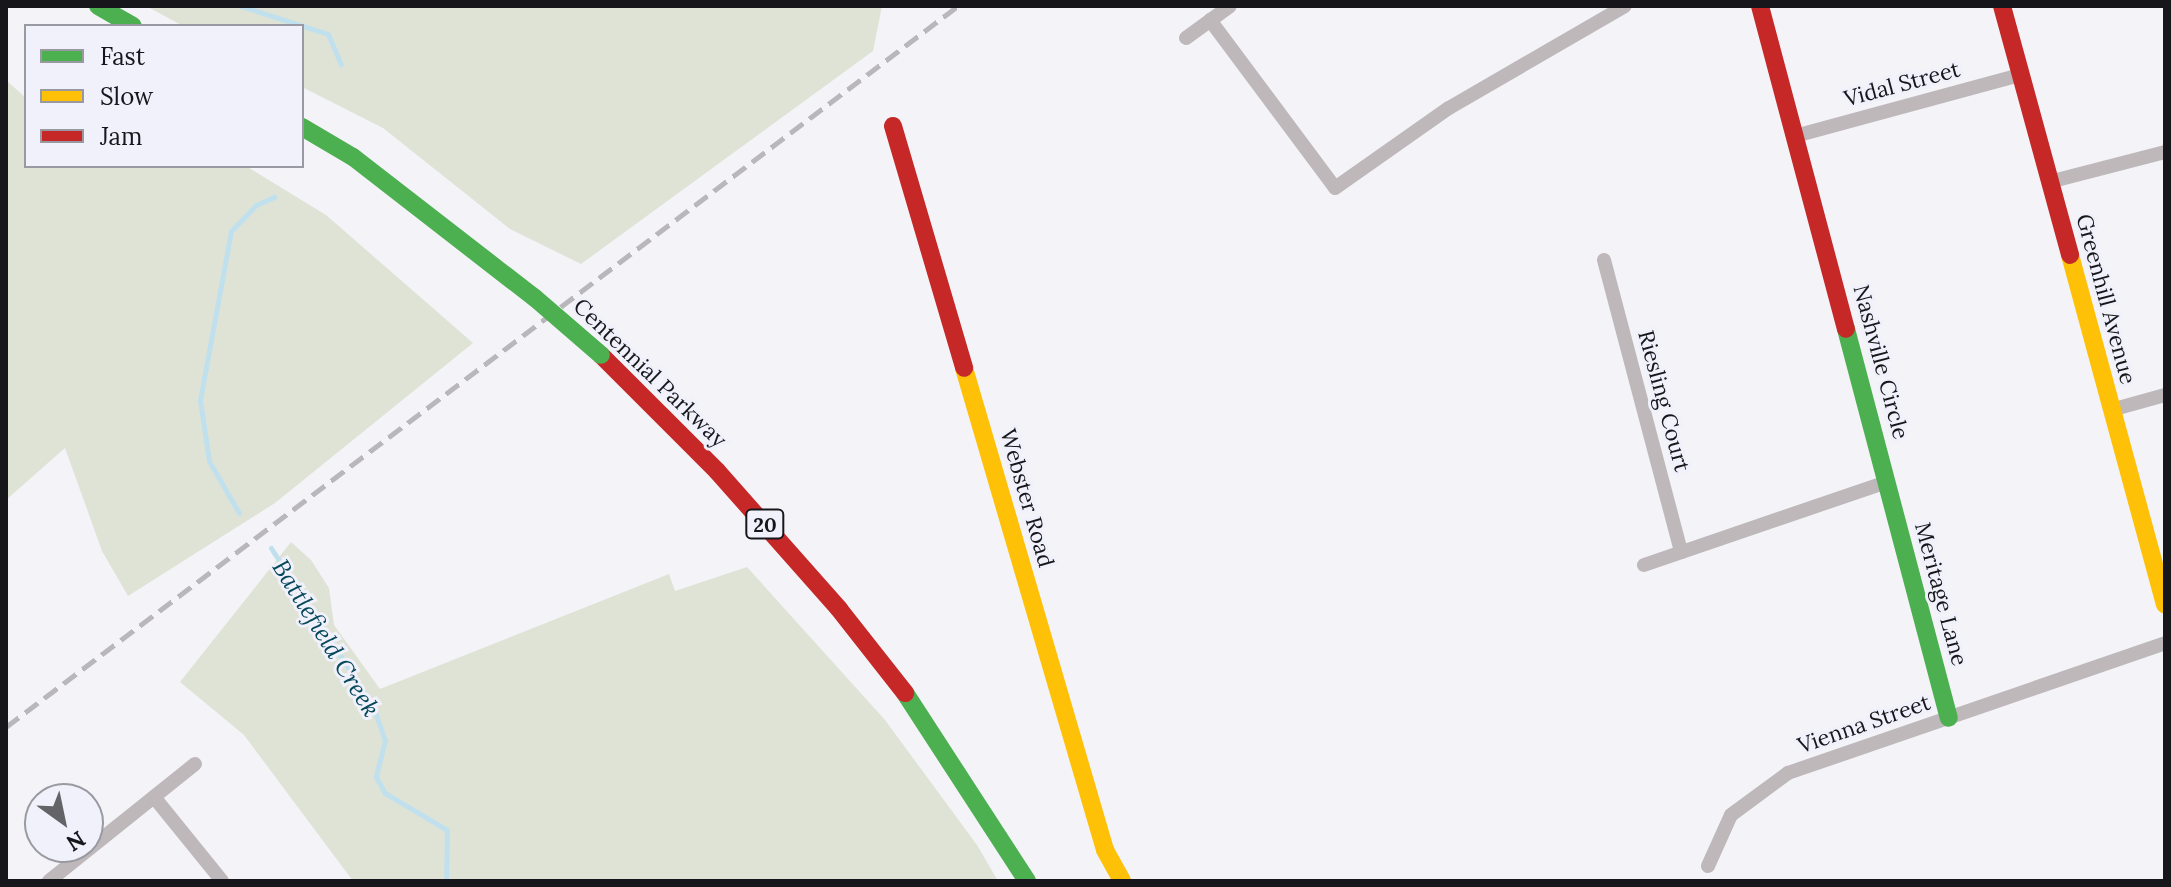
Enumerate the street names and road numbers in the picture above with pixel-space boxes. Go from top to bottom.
street label: Vidal Street [1841,56,1963,112]
street label: Greenhill Avenue [2071,211,2141,387]
street label: Nashville Circle [1848,282,1914,442]
street label: Centennial Parkway [568,293,732,453]
street label: Riesling Court [1632,327,1696,475]
street label: Webster Road [995,426,1059,570]
road number: 20 [745,508,785,540]
street label: Meritage Lane [1909,519,1973,669]
street label: Vienna Street [1794,689,1934,759]

